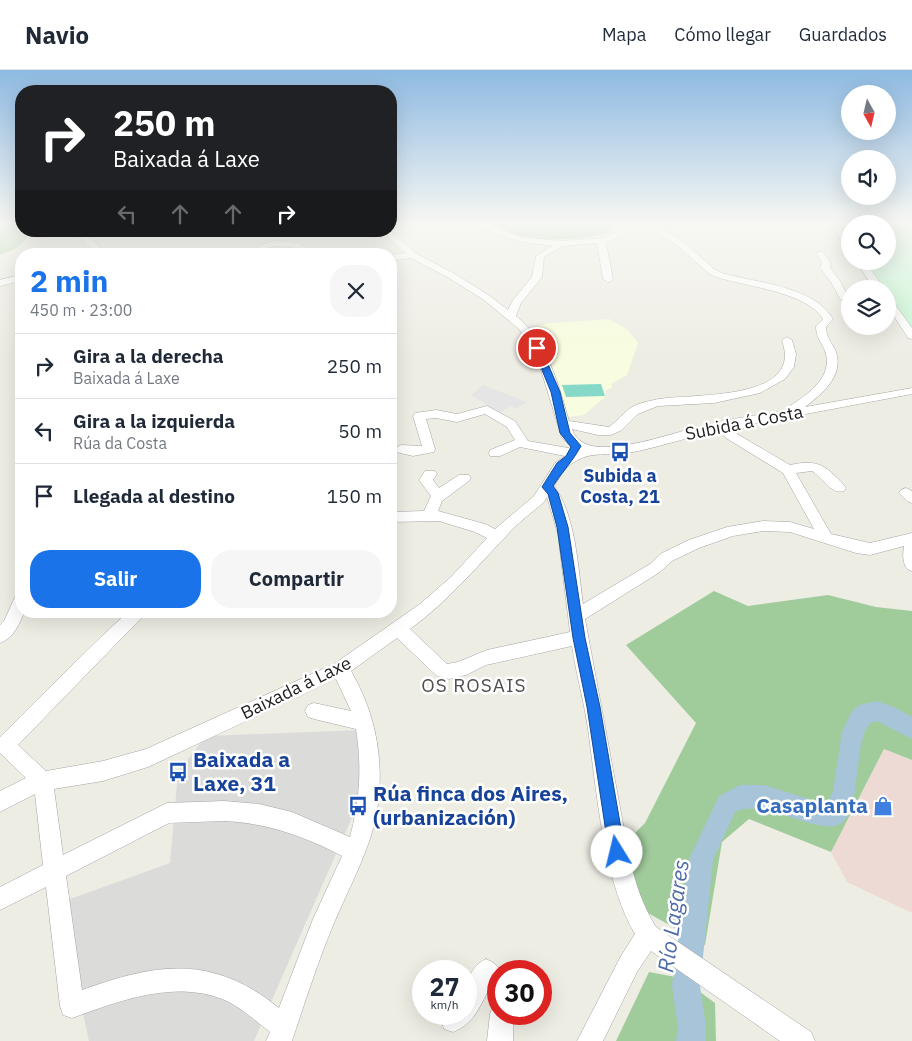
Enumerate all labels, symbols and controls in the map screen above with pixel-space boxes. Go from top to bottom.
text: Navio [25,19,89,51]
text: Mapa [602,23,646,46]
text: Cómo llegar [674,23,771,46]
text: Guardados [799,23,887,46]
north arrow [841,85,896,140]
map controls [841,85,896,335]
text: 250 m [113,100,216,146]
icon: right [30,105,95,170]
text: Baixada á Laxe [113,144,260,173]
button: sound [841,150,896,205]
icon: left [113,200,141,228]
icon: ahead [166,200,194,228]
icon: ahead [219,200,247,228]
icon: right [272,200,300,228]
button: search [841,215,896,270]
text: 2 min [30,261,108,300]
button: close [330,265,382,317]
button: layers [841,280,896,335]
text: 450 m · 23:00 [30,300,132,320]
pin [516,327,558,369]
icon: arrive [523,334,551,362]
text: Gira a la derecha [73,344,224,368]
icon: right [30,352,58,380]
text: 250 m [327,354,382,378]
text: Baixada á Laxe [73,368,180,388]
street label: Subida á Costa [683,400,805,445]
text: Gira a la izquierda [73,409,235,433]
icon: left [30,417,58,445]
text: 50 m [338,419,382,443]
text: Rúa da Costa [73,433,167,453]
bus stop icon: Subida a Costa, 21 [609,441,631,463]
place label: Subida a Costa, 21 [580,464,660,508]
icon: arrive [30,482,58,510]
text: Llegada al destino [73,484,235,508]
text: 150 m [327,484,382,508]
button: Salir [30,550,201,608]
button: Compartir [211,550,382,608]
street label: Baixada á Laxe [237,651,355,724]
district label: OS ROSAIS [421,673,527,697]
place label: Baixada a Laxe, 31 [193,745,290,797]
bus stop icon: Baixada a Laxe, 31 [167,761,189,783]
place label: Rúa finca dos Aires, (urbanización) [373,779,568,831]
place label: Casaplanta [756,791,868,819]
bus stop icon: Rúa finca dos Aires, (urbanización) [347,795,369,817]
shop icon: Casaplanta [872,795,894,817]
position arrow [590,825,642,877]
water label: Río Lagares [650,858,695,974]
speed limit sign: 30 [487,960,552,1025]
text: 27 [429,970,460,1003]
text: km/h [430,997,459,1012]

